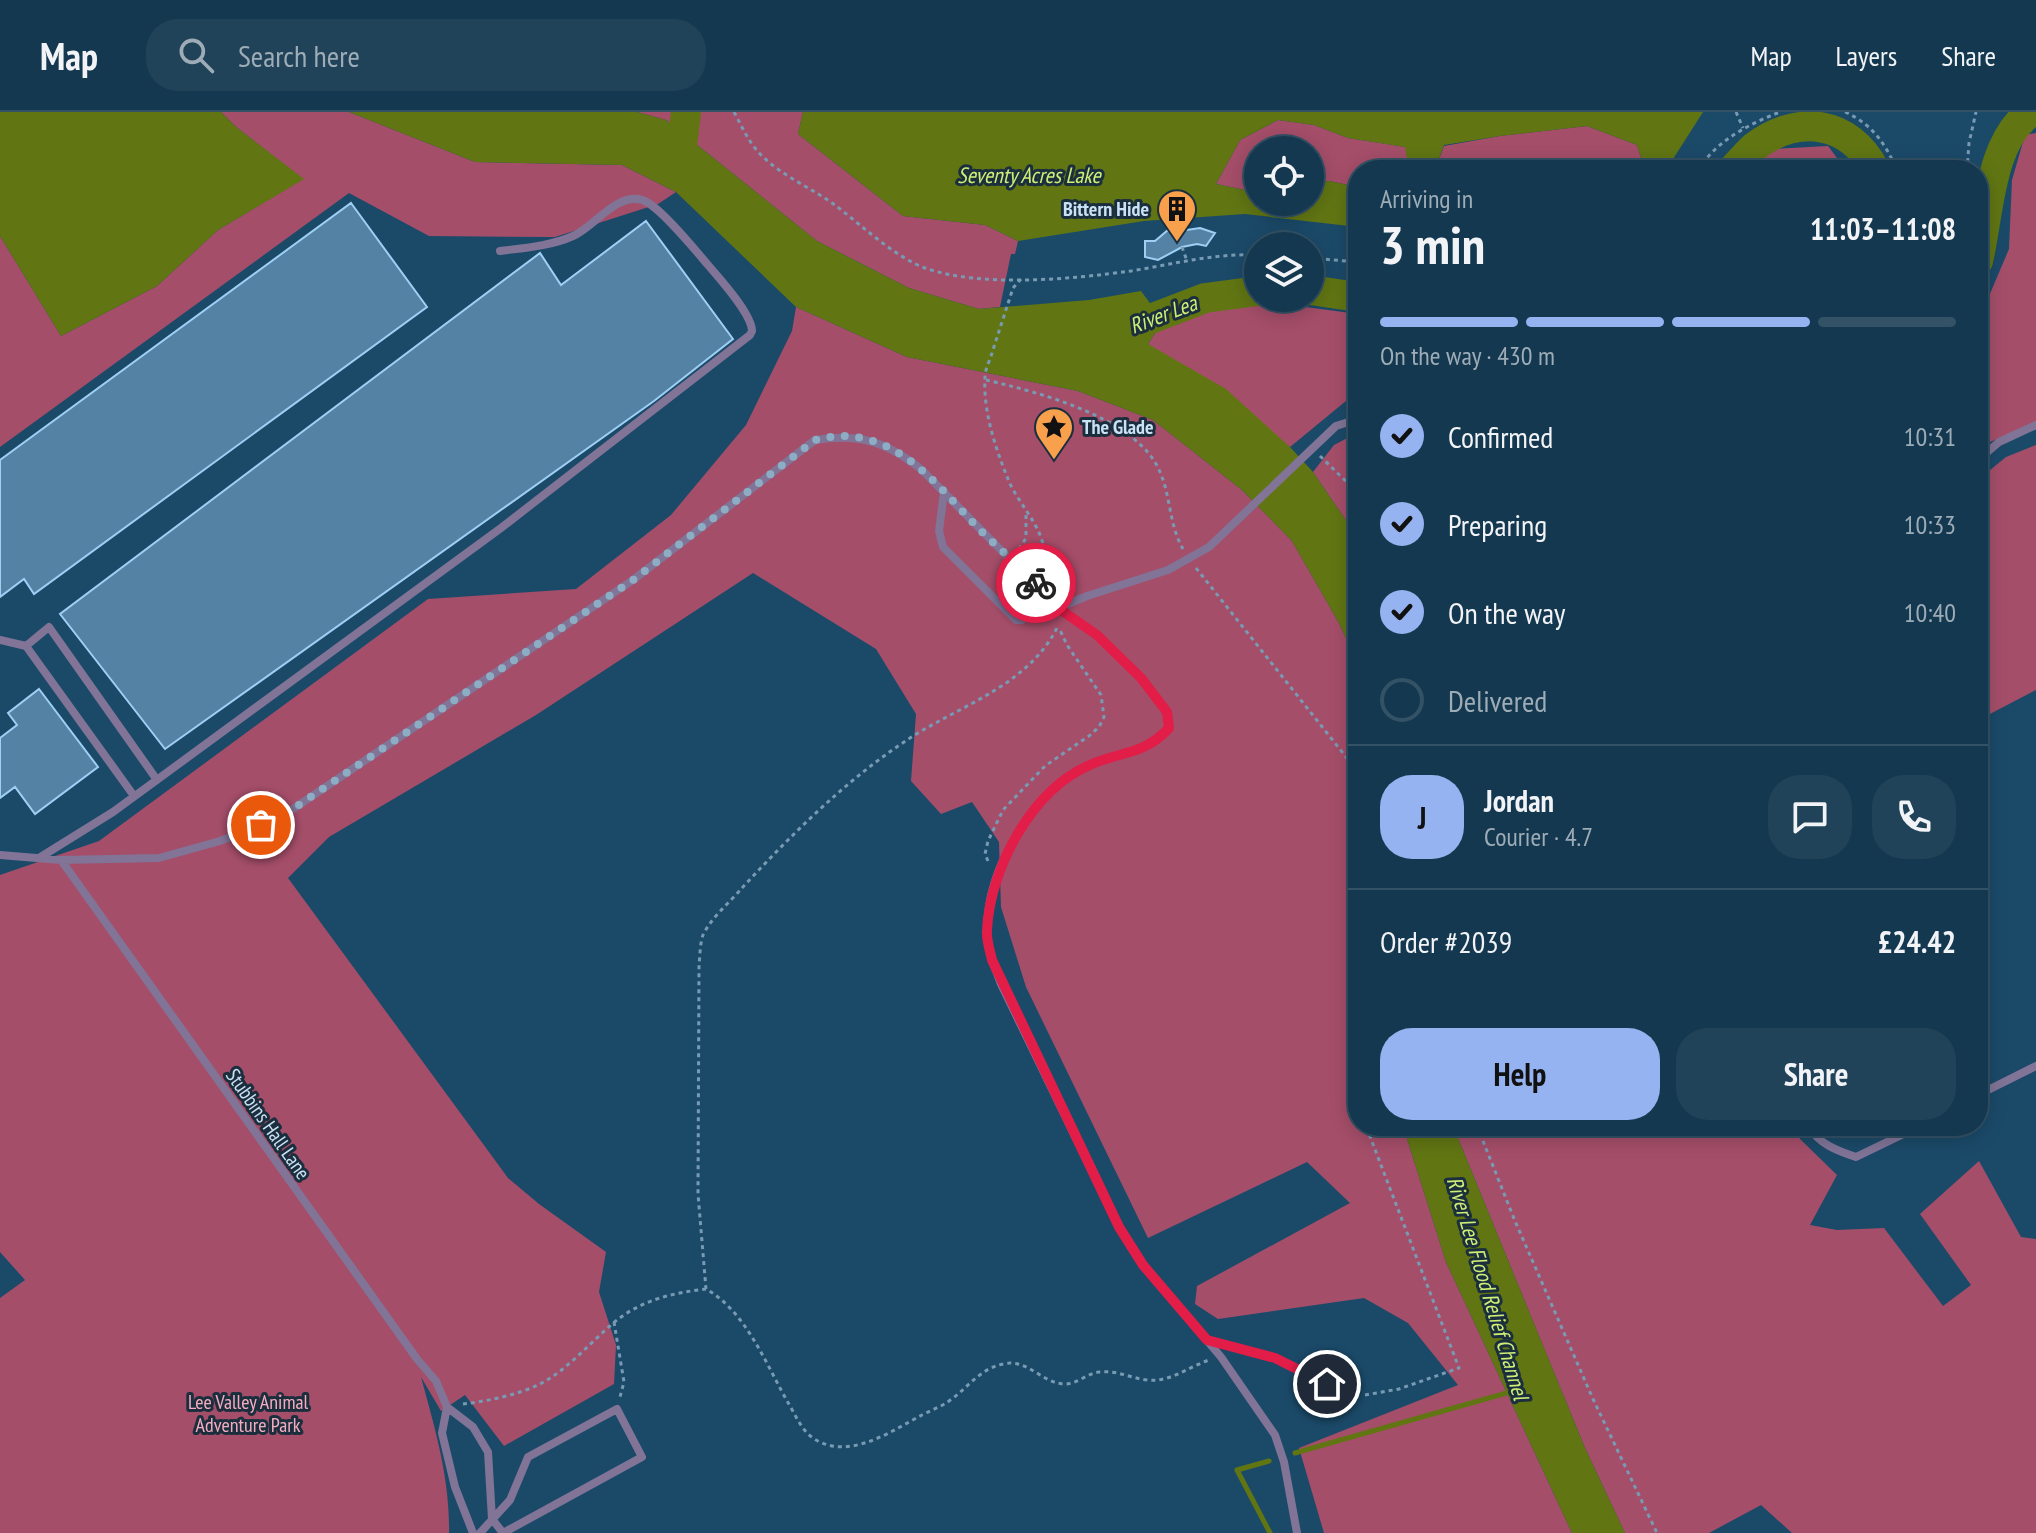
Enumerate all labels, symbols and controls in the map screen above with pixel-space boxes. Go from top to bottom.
search box [146,19,706,91]
text: Map [40,31,98,80]
icon: search [174,33,218,77]
text: Search here [238,36,360,75]
text: Map [1750,37,1792,74]
text: Layers [1836,37,1897,74]
text: Share [1941,37,1996,74]
map controls [1244,136,1324,312]
button: locate [1244,136,1324,216]
water label: Seventy Acres Lake [957,161,1103,189]
text: Arriving in [1380,182,1473,215]
building icon: Bittern Hide [1156,188,1198,243]
place label: Bittern Hide [1063,196,1149,222]
text: 11:03–11:08 [1810,209,1956,248]
text: 3 min [1380,211,1485,278]
button: layers [1244,232,1324,312]
water label: River Lea [1125,288,1202,340]
text: On the way · 430 m [1380,339,1555,372]
place icon: The Glade [1033,406,1075,461]
place label: The Glade [1082,414,1154,440]
icon: check [1380,414,1424,458]
text: Confirmed [1448,417,1553,456]
text: 10:31 [1904,420,1956,453]
icon: check [1380,502,1424,546]
text: Preparing [1448,505,1547,544]
text: 10:33 [1904,508,1956,541]
courier [996,543,1076,623]
icon: bike [1014,561,1058,605]
icon: check [1380,590,1424,634]
text: On the way [1448,593,1565,632]
text: 10:40 [1904,596,1956,629]
text: Delivered [1448,681,1547,720]
button: chat [1768,775,1852,859]
button: phone [1872,775,1956,859]
text: Jordan [1484,781,1554,820]
pin [227,791,295,859]
text: J [1418,798,1426,837]
icon: bag [239,803,283,847]
text: Courier · 4.7 [1484,820,1593,853]
text: Order #2039 [1380,922,1512,961]
text: £24.42 [1878,922,1956,961]
button: Help [1380,1028,1660,1120]
button: Share [1676,1028,1956,1120]
street label: Stubbins Hall Lane [220,1063,316,1185]
water label: River Lee Flood Relief Channel [1441,1173,1536,1405]
pin [1293,1350,1361,1418]
icon: home [1305,1362,1349,1406]
park label: Lee Valley Animal Adventure Park [188,1389,308,1438]

